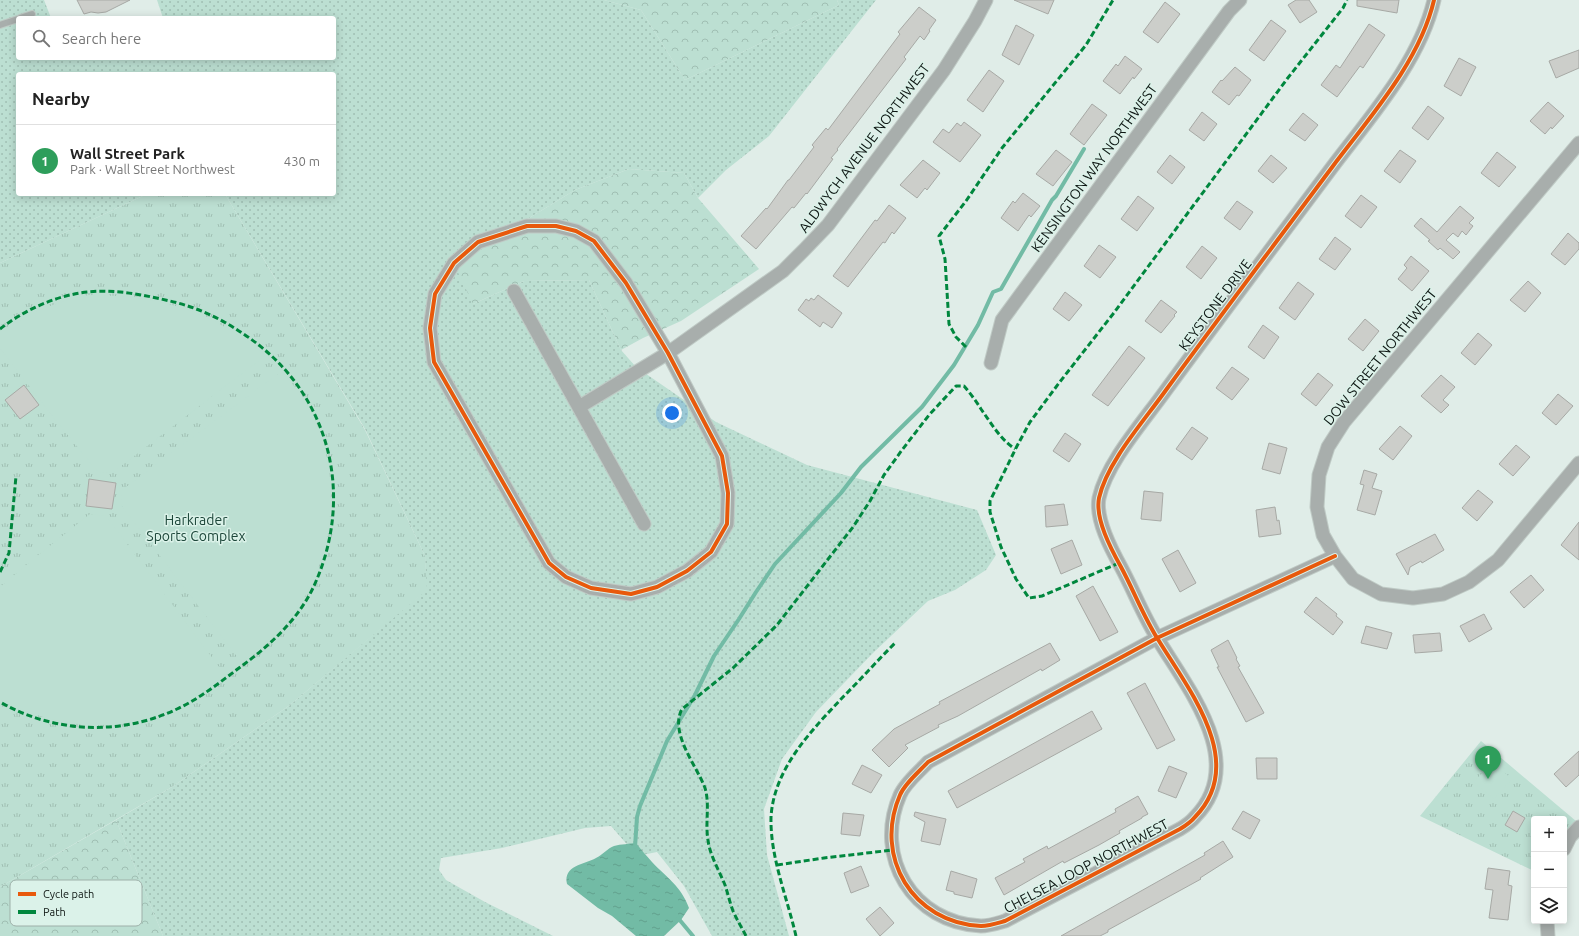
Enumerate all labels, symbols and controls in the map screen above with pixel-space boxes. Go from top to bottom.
search box [16,16,336,60]
icon: search [30,27,52,49]
text: Search here [62,30,141,47]
street label: ALDWYCH AVENUE NORTHWEST [795,60,933,236]
street label: KENSINGTON WAY NORTHWEST [1028,81,1160,255]
text: Nearby [32,89,90,108]
text: Wall Street Park [70,145,185,162]
text: 1 [41,154,49,168]
text: 430 m [284,154,320,168]
text: Park · Wall Street Northwest [70,162,235,176]
street label: KEYSTONE DRIVE [1175,256,1255,354]
street label: DOW STREET NORTHWEST [1320,286,1440,428]
your location [662,403,682,423]
park label: Harkrader Sports Complex [146,512,246,544]
pin: 1 [1475,746,1501,779]
street label: CHELSEA LOOP NORTHWEST [1001,816,1171,916]
map controls [1531,816,1567,924]
button: + [1531,816,1567,852]
button: − [1531,852,1567,888]
legend [10,880,142,926]
text: Cycle path [43,888,94,900]
button: layers [1531,888,1567,924]
text: Path [43,906,66,918]

